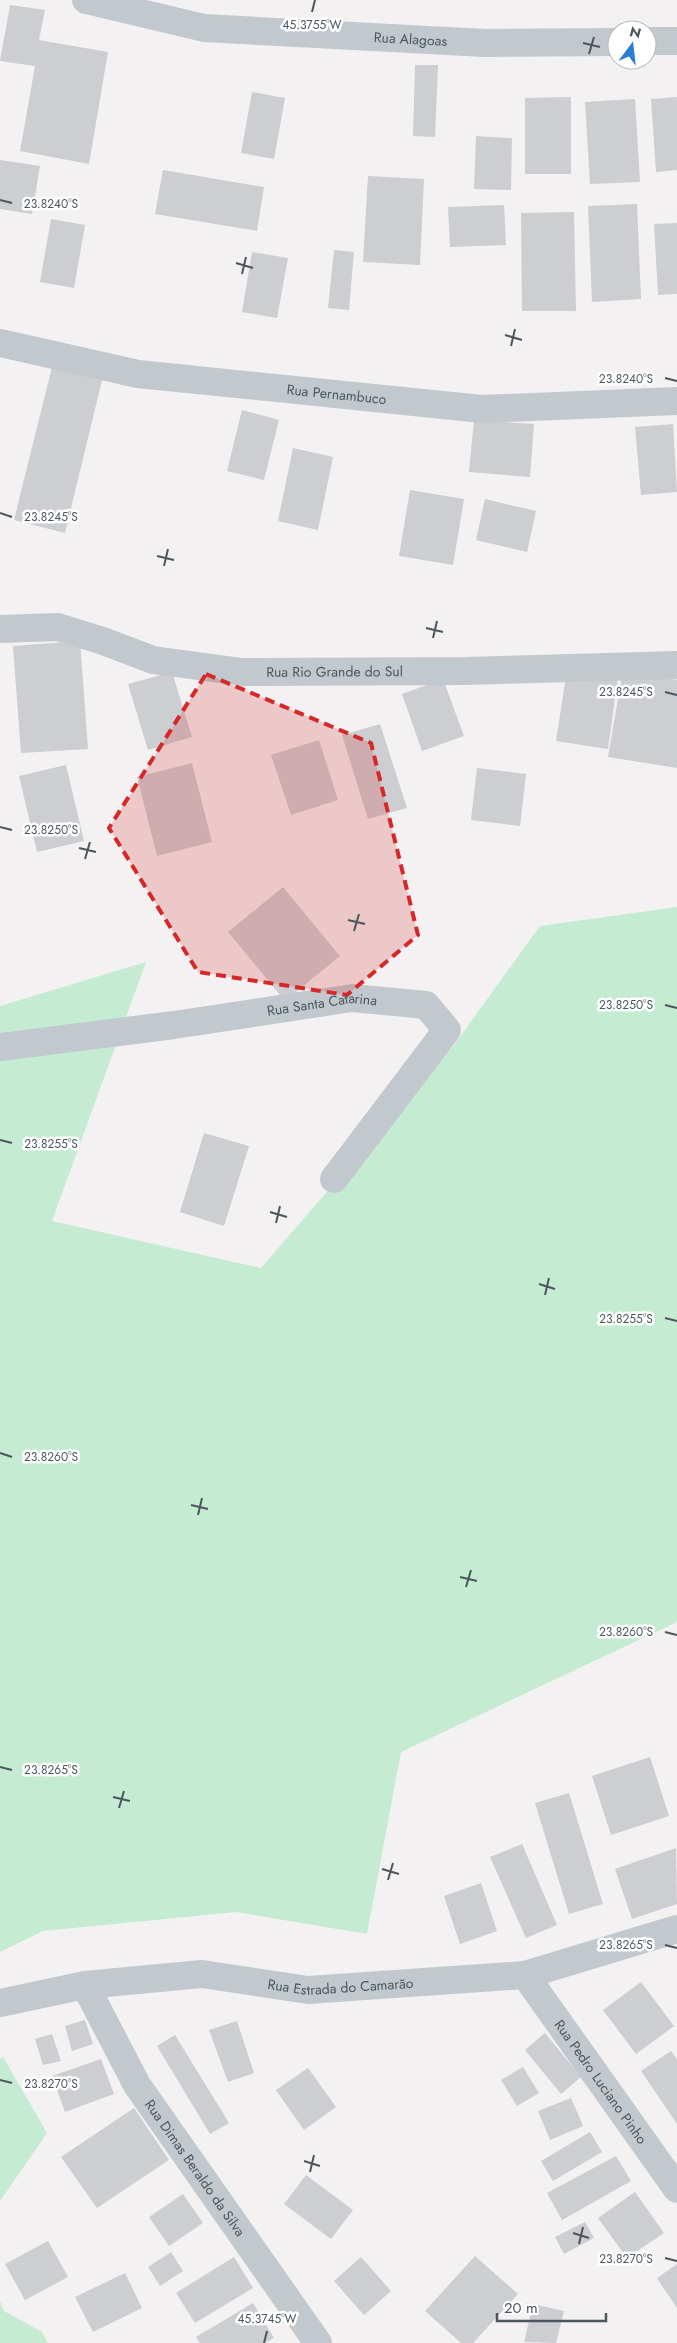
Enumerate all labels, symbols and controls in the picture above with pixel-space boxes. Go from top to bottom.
text: 45.3755°W [283,16,342,34]
north arrow [607,20,657,70]
text: N [627,21,643,44]
street label: Rua Alagoas [373,27,448,51]
text: 23.8240°S [24,195,79,213]
text: 23.8240°S [599,370,654,388]
street label: Rua Pernambuco [286,379,388,409]
text: 23.8245°S [24,508,78,526]
street label: Rua Rio Grande do Sul [266,661,403,682]
text: 23.8245°S [599,683,653,701]
text: 23.8250°S [24,821,78,839]
street label: Rua Santa Catarina [265,988,378,1021]
text: 23.8250°S [599,996,653,1014]
text: 23.8255°S [24,1135,78,1153]
text: 23.8255°S [599,1310,653,1328]
text: 23.8260°S [24,1448,79,1466]
text: 23.8260°S [599,1623,654,1641]
text: 23.8265°S [24,1761,78,1779]
text: 23.8265°S [599,1936,653,1954]
street label: Rua Estrada do Camarão [266,1973,414,2000]
street label: Rua Pedro Luciano Pinho [550,2015,652,2148]
text: 23.8270°S [24,2075,78,2093]
street label: Rua Dimas Beraldo da Silva [140,2096,250,2240]
text: 23.8270°S [599,2250,653,2268]
scale bar [497,2290,606,2322]
text: 20 m [504,2297,538,2319]
text: 45.3745°W [237,2310,297,2328]

